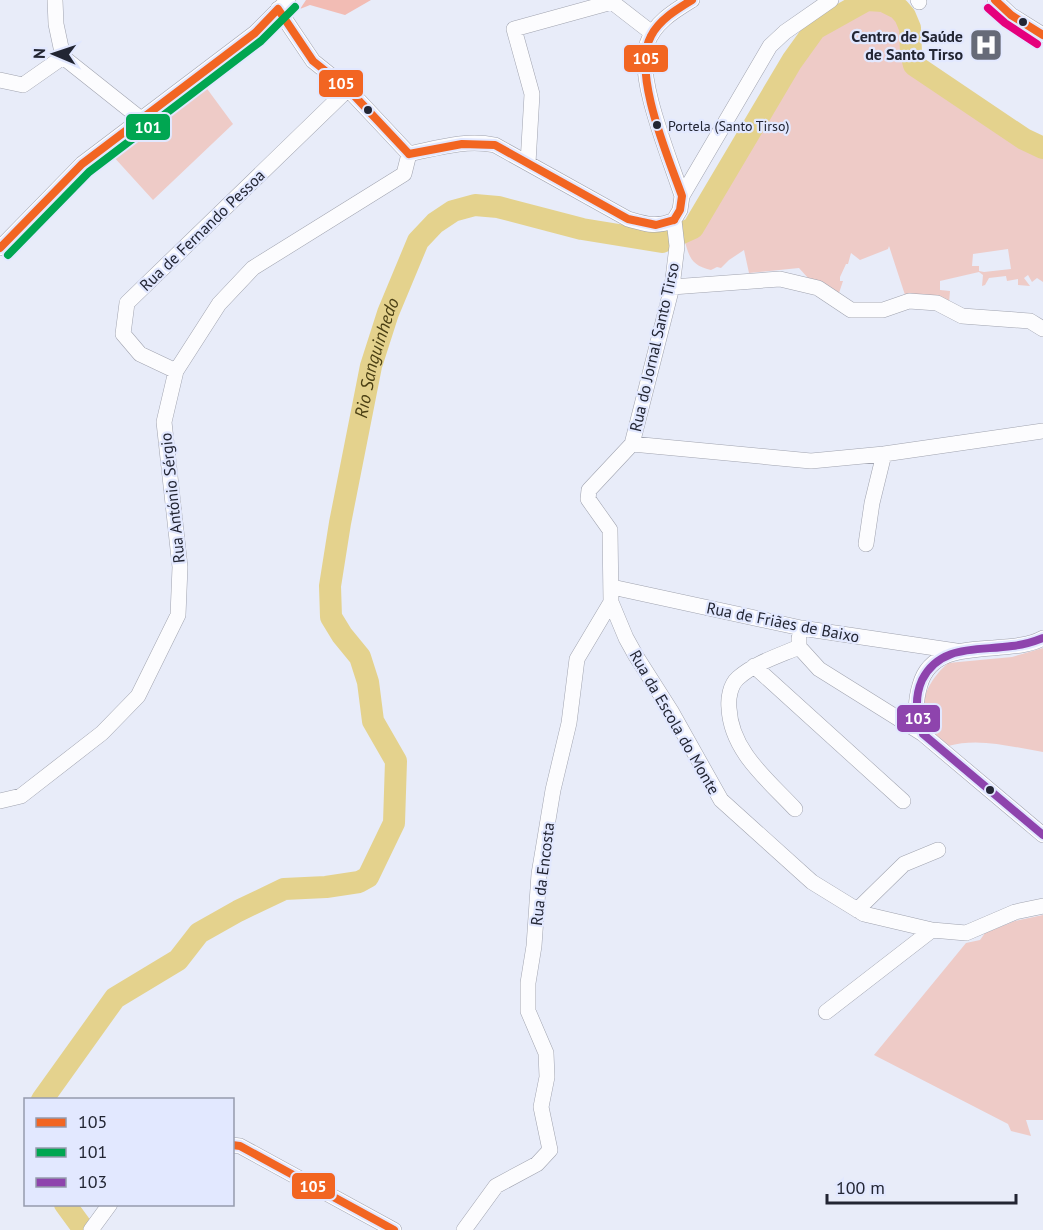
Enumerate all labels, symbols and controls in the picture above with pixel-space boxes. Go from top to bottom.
unlabelled marker [1017,16,1029,28]
north arrow [24,24,84,84]
place label: Centro de Saúde de Santo Tirso [851,26,963,64]
hospital icon: Centro de Saúde de Santo Tirso [968,27,1004,63]
line badge: 105 [623,44,669,73]
text: N [29,48,49,59]
text: 105 [632,48,660,68]
line badge: 105 [318,69,364,98]
text: 105 [327,73,355,93]
unlabelled marker [362,104,374,116]
line badge: 101 [125,113,171,141]
text: 101 [134,117,162,137]
place label: Portela (Santo Tirso) [668,117,789,135]
marker: Portela (Santo Tirso) [651,119,663,131]
street label: Rua de Fernando Pessoa [135,165,269,295]
street label: Rua do Jornal Santo Tirso [625,261,683,433]
water label: Rio Sanguinhedo [349,294,404,420]
street label: Rua António Sérgio [155,432,189,564]
street label: Rua de Friães de Baixo [705,597,861,647]
street label: Rua da Escola do Monte [625,646,725,798]
line badge: 103 [896,704,941,733]
text: 103 [904,708,932,728]
unlabelled marker [984,784,996,796]
street label: Rua da Encosta [526,821,558,927]
legend [24,1098,234,1206]
text: 105 [78,1110,107,1133]
text: 101 [78,1140,107,1163]
scale bar [827,1167,1016,1205]
text: 103 [78,1170,107,1193]
line badge: 105 [291,1172,336,1200]
text: 105 [299,1176,327,1196]
text: 100 m [836,1176,885,1199]

